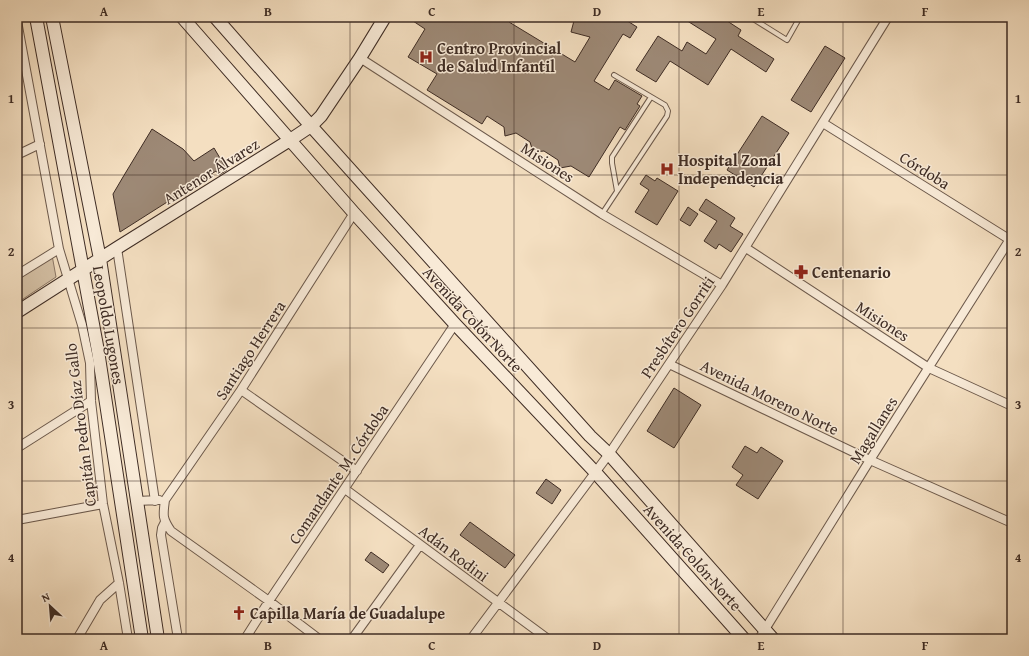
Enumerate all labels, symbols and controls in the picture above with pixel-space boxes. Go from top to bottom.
text: A [100,2,109,21]
text: B [264,2,272,21]
text: C [428,2,436,21]
text: D [593,2,601,21]
text: E [758,2,765,21]
text: F [922,2,929,21]
place label: Centro Provincial de Salud Infantil [437,36,561,78]
hospital icon: Centro Provincial de Salud Infantil [418,49,434,65]
text: 1 [8,89,14,108]
text: 1 [1015,89,1021,108]
street label: Antenor Álvarez [158,132,264,210]
street label: Misiones [517,136,579,188]
street label: Córdoba [895,145,955,195]
place label: Hospital Zonal Independencia [678,148,784,190]
hospital icon: Hospital Zonal Independencia [659,161,675,177]
text: 2 [8,242,15,261]
text: 2 [1015,242,1022,261]
place label: Centenario [812,260,891,284]
street label: Avenida Colón Norte [417,261,529,377]
street label: Leopoldo Lugones [87,264,131,386]
pharmacy icon: Centenario [793,264,809,280]
street label: Presbítero Gorriti [634,271,720,383]
street label: Santiago Herrera [209,295,291,404]
street label: Misiones [852,295,914,347]
street label: Capitán Pedro Díaz Gallo [58,342,102,508]
street label: Avenida Moreno Norte [697,353,843,441]
street label: Magallanes [843,392,903,468]
text: 3 [8,395,14,414]
text: 3 [1015,395,1021,414]
street label: Comandante M. Córdoba [282,399,394,549]
street label: Avenida Colón Norte [638,498,748,616]
street label: Adán Rodini [414,519,494,588]
text: 4 [8,548,15,567]
text: 4 [1015,548,1022,567]
north arrow [30,586,70,626]
text: N [39,588,53,606]
place label: Capilla María de Guadalupe [250,601,445,625]
church icon: Capilla María de Guadalupe [231,605,247,621]
text: A [100,636,109,655]
text: B [264,636,272,655]
text: C [428,636,436,655]
text: D [593,636,601,655]
text: E [758,636,765,655]
text: F [922,636,929,655]

